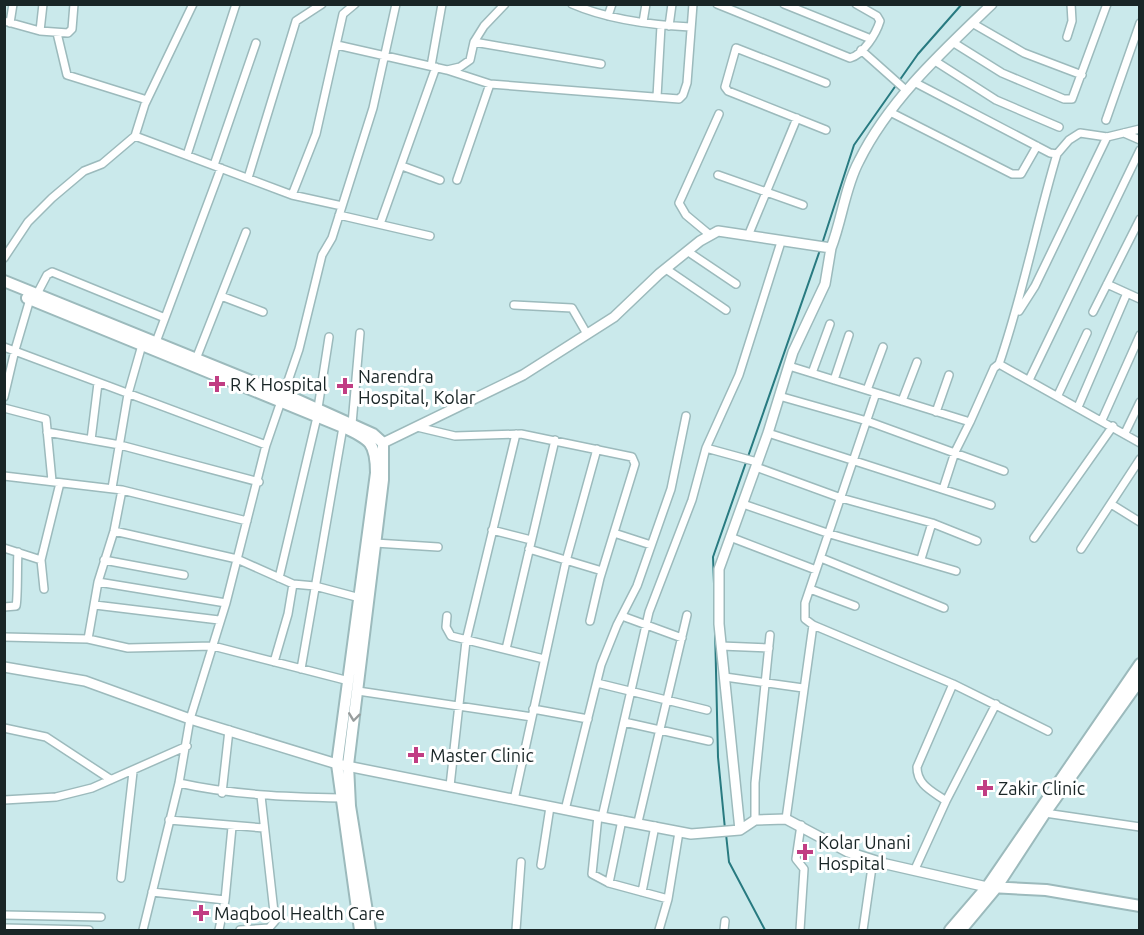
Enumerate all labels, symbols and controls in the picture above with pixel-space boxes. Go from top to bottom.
place label: Narendra Hospital, Kolar [358,366,476,407]
place label: R K Hospital [230,374,328,394]
marker: R K Hospital [208,375,226,393]
marker: Narendra Hospital, Kolar [336,377,354,395]
one-way arrow [349,713,361,722]
place label: Master Clinic [430,745,534,765]
marker: Master Clinic [407,746,425,764]
place label: Zakir Clinic [998,778,1085,798]
marker: Zakir Clinic [976,779,994,797]
place label: Kolar Unani Hospital [818,832,911,873]
marker: Kolar Unani Hospital [796,843,814,861]
place label: Maqbool Health Care [214,903,385,923]
marker: Maqbool Health Care [192,904,210,922]

